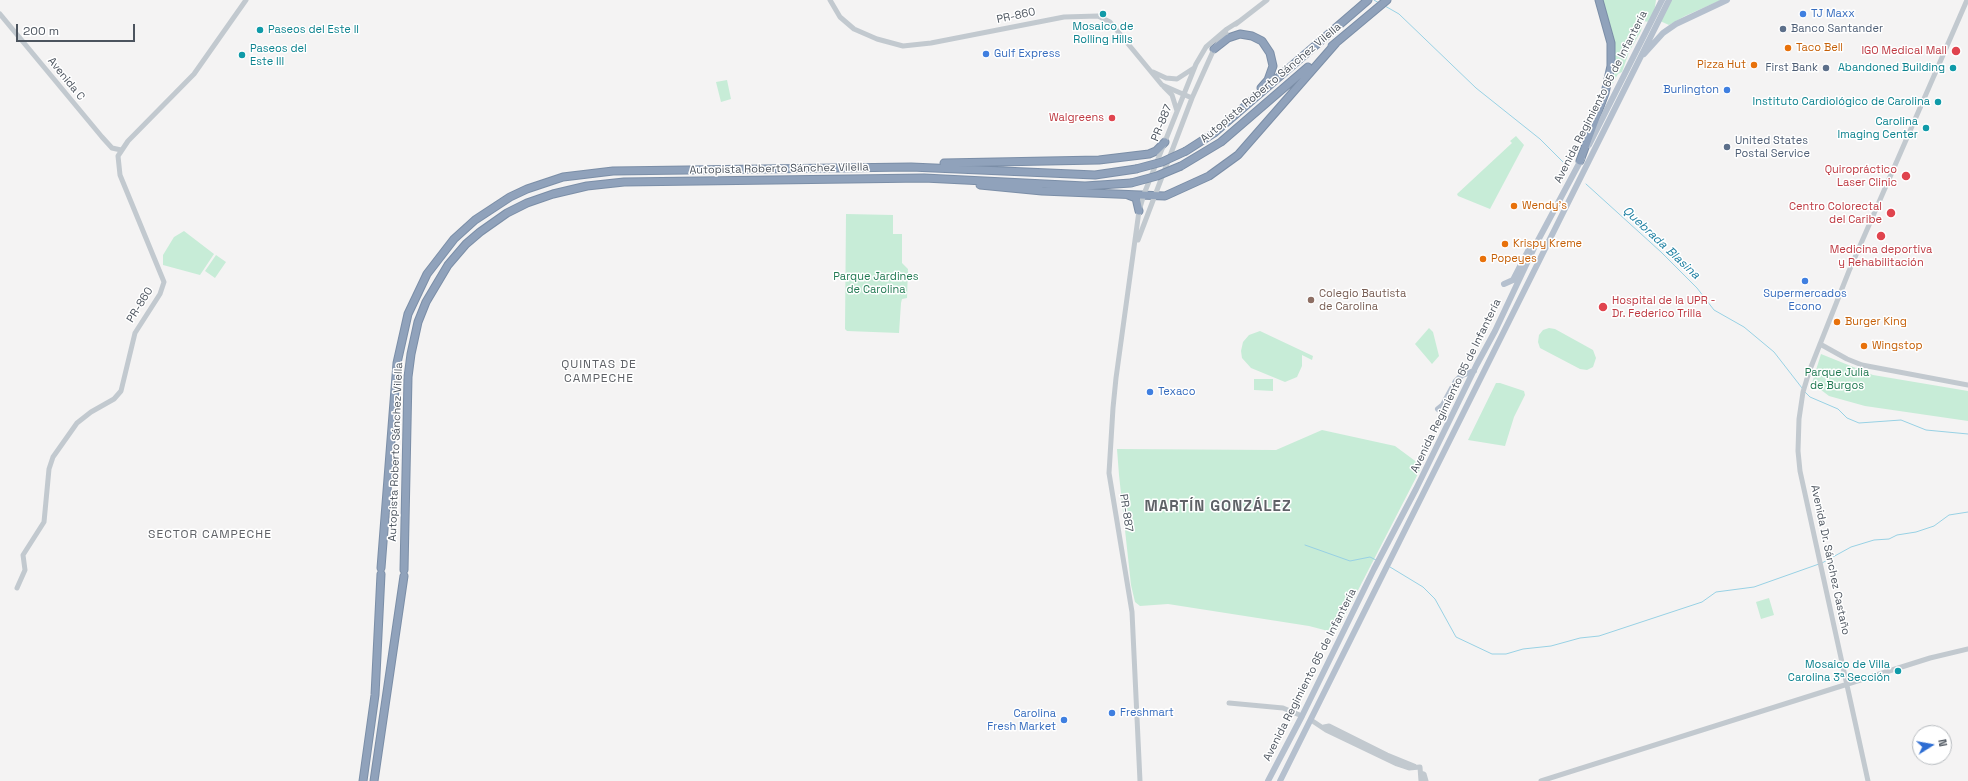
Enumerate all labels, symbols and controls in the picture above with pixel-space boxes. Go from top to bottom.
street label: PR-860 [995,5,1037,27]
place label: TJ Maxx [1811,7,1855,21]
marker: Mosaico de Rolling Hills [1098,9,1108,19]
street label: Avenida Regimiento 65 de Infantería [1552,9,1650,185]
marker: TJ Maxx [1798,9,1808,19]
scale bar [18,16,137,42]
place label: Mosaico de Rolling Hills [1073,20,1133,46]
street label: Autopista Roberto Sánchez Vilella [1198,20,1344,146]
place label: Banco Santander [1791,22,1883,36]
text: 200 m [23,23,59,39]
place label: Paseos del Este II [268,23,359,37]
marker: Banco Santander [1778,24,1788,34]
marker: Paseos del Este II [255,25,265,35]
place label: Taco Bell [1796,41,1843,55]
place label: Paseos del Este III [250,42,307,68]
marker: Taco Bell [1783,43,1793,53]
place label: IGO Medical Mall [1861,44,1947,58]
marker: IGO Medical Mall [1950,45,1962,57]
place label: Gulf Express [994,47,1060,61]
marker: Gulf Express [981,49,991,59]
marker: Paseos del Este III [237,50,247,60]
street label: Avenida C [45,55,87,103]
place label: Pizza Hut [1697,58,1746,72]
marker: Pizza Hut [1749,60,1759,70]
place label: First Bank [1766,61,1818,75]
place label: Abandoned Building [1838,61,1945,75]
marker: First Bank [1821,63,1831,73]
marker: Abandoned Building [1948,63,1958,73]
place label: Burlington [1663,83,1719,97]
marker: Burlington [1722,85,1732,95]
place label: Instituto Cardiológico de Carolina [1752,95,1930,109]
marker: Instituto Cardiológico de Carolina [1933,97,1943,107]
street label: PR-887 [1149,103,1175,143]
place label: Walgreens [1049,111,1104,125]
marker: Walgreens [1107,113,1117,123]
place label: Carolina Imaging Center [1838,115,1918,141]
marker: Carolina Imaging Center [1921,123,1931,133]
place label: United States Postal Service [1735,134,1810,160]
marker: United States Postal Service [1722,142,1732,152]
street label: Autopista Roberto Sánchez Vilella [689,161,869,177]
place label: Quiropráctico Laser Clinic [1825,163,1897,189]
marker: Quiropráctico Laser Clinic [1900,170,1912,182]
place label: Wendy's [1522,199,1567,213]
place label: Centro Colorectal del Caribe [1789,200,1882,226]
marker: Wendy's [1509,201,1519,211]
water label: Quebrada Blasina [1619,204,1703,282]
marker: Centro Colorectal del Caribe [1885,207,1897,219]
marker: Medicina deportiva y Rehabilitación [1875,230,1887,242]
place label: Krispy Kreme [1513,237,1582,251]
marker: Krispy Kreme [1500,239,1510,249]
place label: Medicina deportiva y Rehabilitación [1830,243,1932,269]
place label: Popeyes [1491,252,1537,266]
marker: Popeyes [1478,254,1488,264]
park label: Parque Jardines de Carolina [833,270,919,296]
marker: Supermercados Econo [1800,276,1810,286]
street label: PR-860 [124,285,156,325]
place label: Colegio Bautista de Carolina [1319,287,1406,313]
place label: Supermercados Econo [1763,287,1847,313]
place label: Hospital de la UPR - Dr. Federico Trilla [1612,294,1715,320]
marker: Colegio Bautista de Carolina [1306,295,1316,305]
street label: Avenida Regimiento 65 de Infantería [1408,297,1504,475]
marker: Hospital de la UPR - Dr. Federico Trilla [1597,301,1609,313]
place label: Burger King [1845,315,1907,329]
marker: Burger King [1832,317,1842,327]
place label: Wingstop [1872,339,1923,353]
marker: Wingstop [1859,341,1869,351]
district label: QUINTAS DE CAMPECHE [561,358,637,386]
street label: Autopista Roberto Sánchez Vilella [386,362,406,542]
park label: Parque Julia de Burgos [1805,366,1869,392]
place label: Texaco [1158,385,1195,399]
marker: Texaco [1145,387,1155,397]
street label: Avenida Dr. Sánchez Castaño [1808,484,1852,636]
street label: PR-887 [1116,493,1136,533]
district label: MARTÍN GONZÁLEZ [1144,498,1292,516]
district label: SECTOR CAMPECHE [148,528,272,542]
street label: Avenida Regimiento 65 de Infantería [1261,587,1359,763]
place label: Mosaico de Villa Carolina 3ª Sección [1788,658,1890,684]
marker: Mosaico de Villa Carolina 3ª Sección [1893,666,1903,676]
place label: Freshmart [1120,706,1174,720]
place label: Carolina Fresh Market [987,707,1056,733]
marker: Freshmart [1107,708,1117,718]
marker: Carolina Fresh Market [1059,715,1069,725]
north arrow [1912,725,1952,765]
text: N [1935,738,1950,748]

